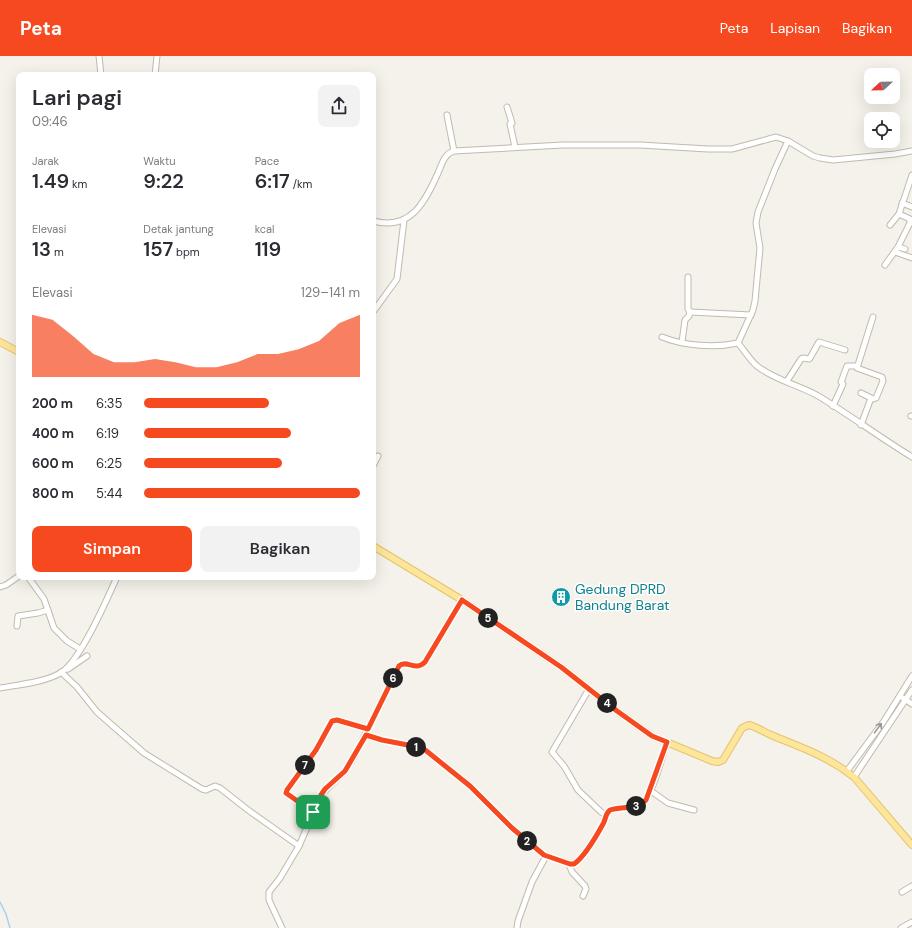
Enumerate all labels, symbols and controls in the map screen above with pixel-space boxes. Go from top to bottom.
text: Peta [20,16,62,41]
text: Peta [720,19,748,37]
text: Lapisan [770,19,820,37]
text: Bagikan [842,19,892,37]
north arrow [864,68,900,104]
map controls [864,68,900,148]
text: Lari pagi [32,83,122,112]
button: share [318,85,360,127]
button: locate [864,112,900,148]
text: 09:46 [32,113,68,130]
text: Jarak [32,154,59,168]
text: Waktu [143,154,176,168]
text: Pace [255,154,279,168]
text: 1.49 [32,168,69,194]
text: 9:22 [143,168,184,194]
text: 6:17 [255,168,290,194]
text: km [69,177,87,191]
text: /km [290,177,312,191]
text: Elevasi [32,222,66,236]
text: Detak jantung [143,222,214,236]
text: kcal [255,222,275,236]
text: 13 [32,236,51,262]
text: 157 [143,236,173,262]
text: 119 [255,236,281,262]
text: m [51,245,64,259]
text: bpm [173,245,200,259]
text: Elevasi [32,284,73,301]
text: 129–141 m [301,284,360,301]
text: 200 m [32,395,73,412]
text: 6:35 [96,395,122,412]
text: 400 m [32,425,74,442]
text: 6:19 [96,425,119,442]
text: 600 m [32,455,74,472]
text: 6:25 [96,455,122,472]
text: 800 m [32,485,74,502]
text: 5:44 [96,485,122,502]
button: Simpan [32,526,192,572]
button: Bagikan [200,526,360,572]
place label: Gedung DPRD Bandung Barat [575,580,670,614]
building icon: Gedung DPRD Bandung Barat [550,586,572,608]
pin: 5 [478,608,498,628]
text: 5 [485,611,491,625]
pin: 6 [383,668,403,688]
text: 6 [390,671,396,685]
pin: 4 [597,693,617,713]
text: 4 [603,696,611,710]
one-way arrow [874,723,882,734]
pin: 1 [406,737,426,757]
text: 1 [414,740,418,754]
pin: 7 [295,755,315,775]
text: 7 [302,758,308,772]
pin [296,795,330,829]
pin: 3 [626,796,646,816]
text: 3 [633,799,639,813]
icon: arrive [302,801,324,823]
pin: 2 [517,831,537,851]
text: 2 [524,834,530,848]

